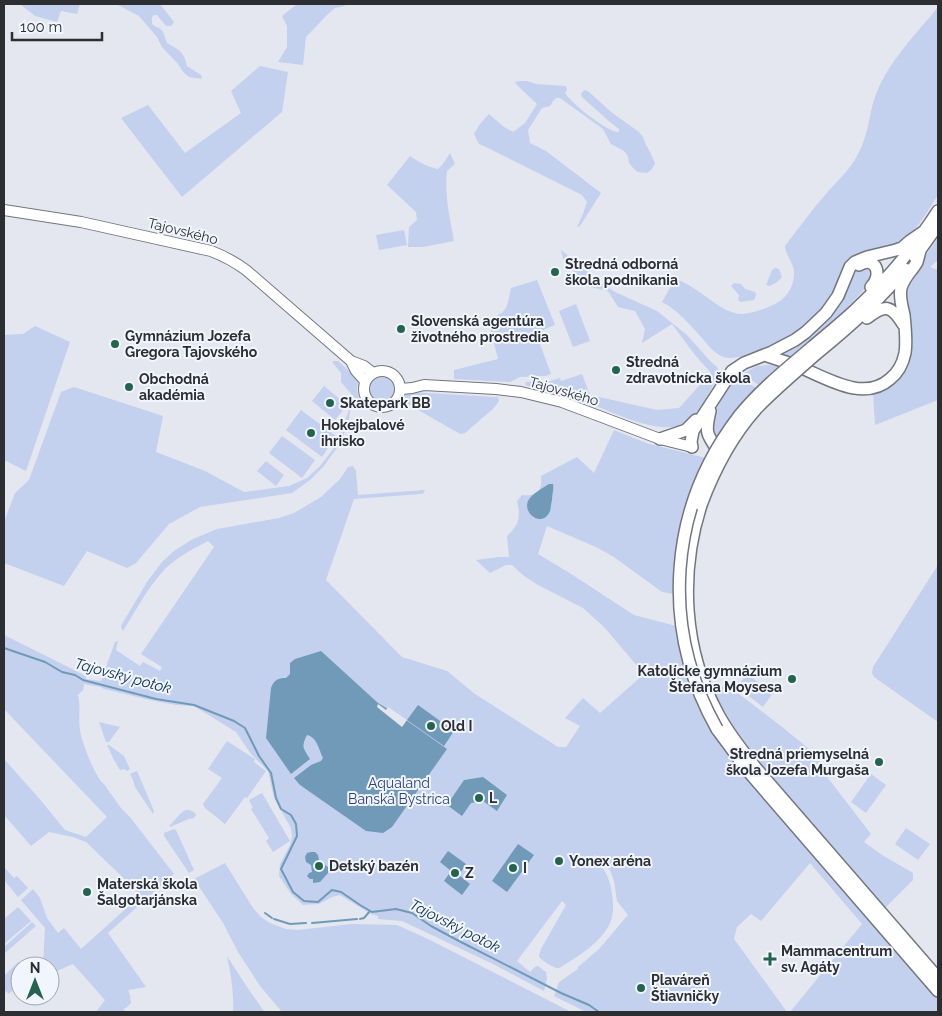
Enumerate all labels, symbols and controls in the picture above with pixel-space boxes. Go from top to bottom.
scale bar [12,10,102,42]
text: 100 m [20,18,62,36]
street label: Tajovského [146,215,220,247]
place label: Stredná odborná škola podnikania [565,256,678,288]
marker: Stredná odborná škola podnikania [549,266,561,278]
place label: Slovenská agentúra životného prostredia [411,313,549,345]
marker: Slovenská agentúra životného prostredia [395,323,407,335]
place label: Gymnázium Jozefa Gregora Tajovského [125,328,258,360]
marker: Gymnázium Jozefa Gregora Tajovského [109,338,121,350]
place label: Stredná zdravotnícka škola [626,354,751,386]
marker: Stredná zdravotnícka škola [610,364,622,376]
place label: Obchodná akadémia [139,371,209,403]
street label: Tajovského [527,373,601,409]
marker: Obchodná akadémia [123,381,135,393]
place label: Skatepark BB [340,395,431,411]
marker: Skatepark BB [324,397,336,409]
place label: Hokejbalové ihrisko [321,417,405,449]
marker: Hokejbalové ihrisko [305,427,317,439]
water label: Tajovský potok [73,654,173,698]
place label: Katolícke gymnázium Štefana Moysesa [638,663,782,695]
marker: Katolícke gymnázium Štefana Moysesa [786,673,798,685]
place label: Old I [441,718,472,734]
marker: Old I [425,720,437,732]
place label: Stredná priemyselná škola Jozefa Murgaša [726,746,869,778]
marker: Stredná priemyselná škola Jozefa Murgaša [873,756,885,768]
park label: Aqualand Banská Bystrica [348,775,450,807]
place label: L [489,790,498,806]
marker: L [473,792,485,804]
place label: Yonex aréna [569,853,651,869]
marker: Yonex aréna [553,855,565,867]
place label: Detský bazén [329,858,419,874]
marker: Detský bazén [313,860,325,872]
place label: I [523,860,527,876]
marker: I [507,862,519,874]
place label: Z [465,865,474,881]
marker: Z [449,867,461,879]
place label: Materská škola Šalgotarjánska [97,876,197,908]
marker: Materská škola Šalgotarjánska [81,886,93,898]
water label: Tajovský potok [407,895,503,957]
place label: Mammacentrum sv. Agáty [781,943,892,975]
marker: Mammacentrum sv. Agáty [763,952,777,966]
north arrow [10,956,60,1006]
text: N [30,960,40,976]
place label: Plaváreň Štiavničky [651,972,720,1004]
marker: Plaváreň Štiavničky [635,982,647,994]

